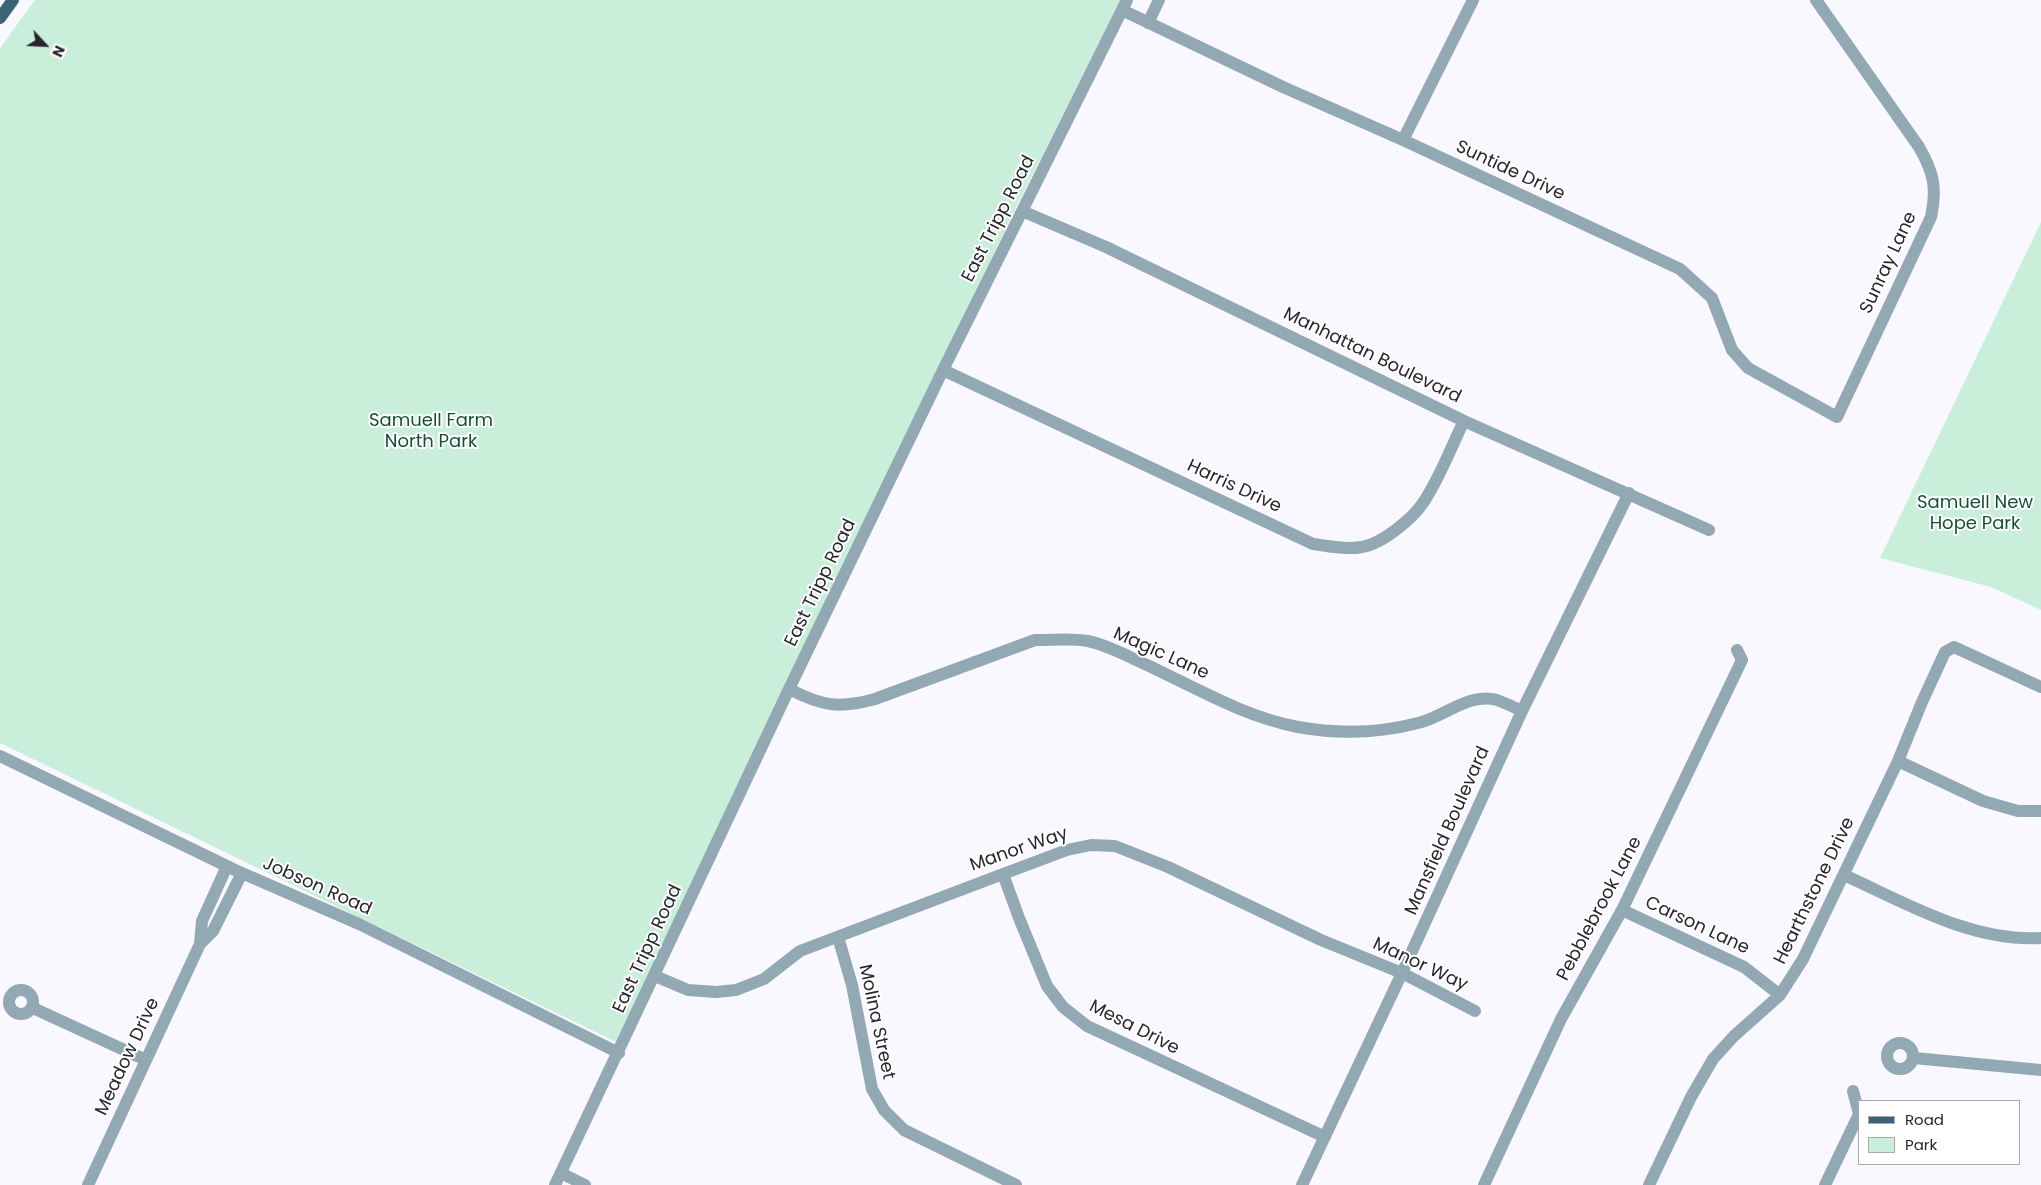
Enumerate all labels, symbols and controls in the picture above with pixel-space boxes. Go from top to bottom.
north arrow [20,20,70,70]
text: N [47,42,70,60]
street label: Suntide Drive [1452,136,1568,206]
street label: East Tripp Road [958,152,1040,286]
street label: Sunray Lane [1856,209,1922,317]
street label: Manhattan Boulevard [1280,303,1464,409]
park label: Samuell Farm North Park [369,410,493,452]
street label: Harris Drive [1183,456,1285,518]
park label: Samuell New Hope Park [1917,492,2033,534]
street label: East Tripp Road [781,516,861,650]
street label: Magic Lane [1110,623,1212,685]
street label: Mansfield Boulevard [1401,743,1495,919]
street label: Hearthstone Drive [1770,814,1860,968]
street label: Manor Way [967,823,1071,877]
street label: Pebblebrook Lane [1553,833,1647,985]
street label: Jobson Road [259,853,375,921]
street label: East Tripp Road [609,881,687,1017]
street label: Carson Lane [1641,892,1753,960]
street label: Manor Way [1369,934,1471,996]
street label: Molina Street [853,962,899,1082]
street label: Meadow Drive [91,995,165,1119]
street label: Mesa Drive [1085,996,1183,1060]
legend [1858,1100,2021,1165]
text: Road [1905,1109,1944,1130]
text: Park [1905,1134,1937,1155]

